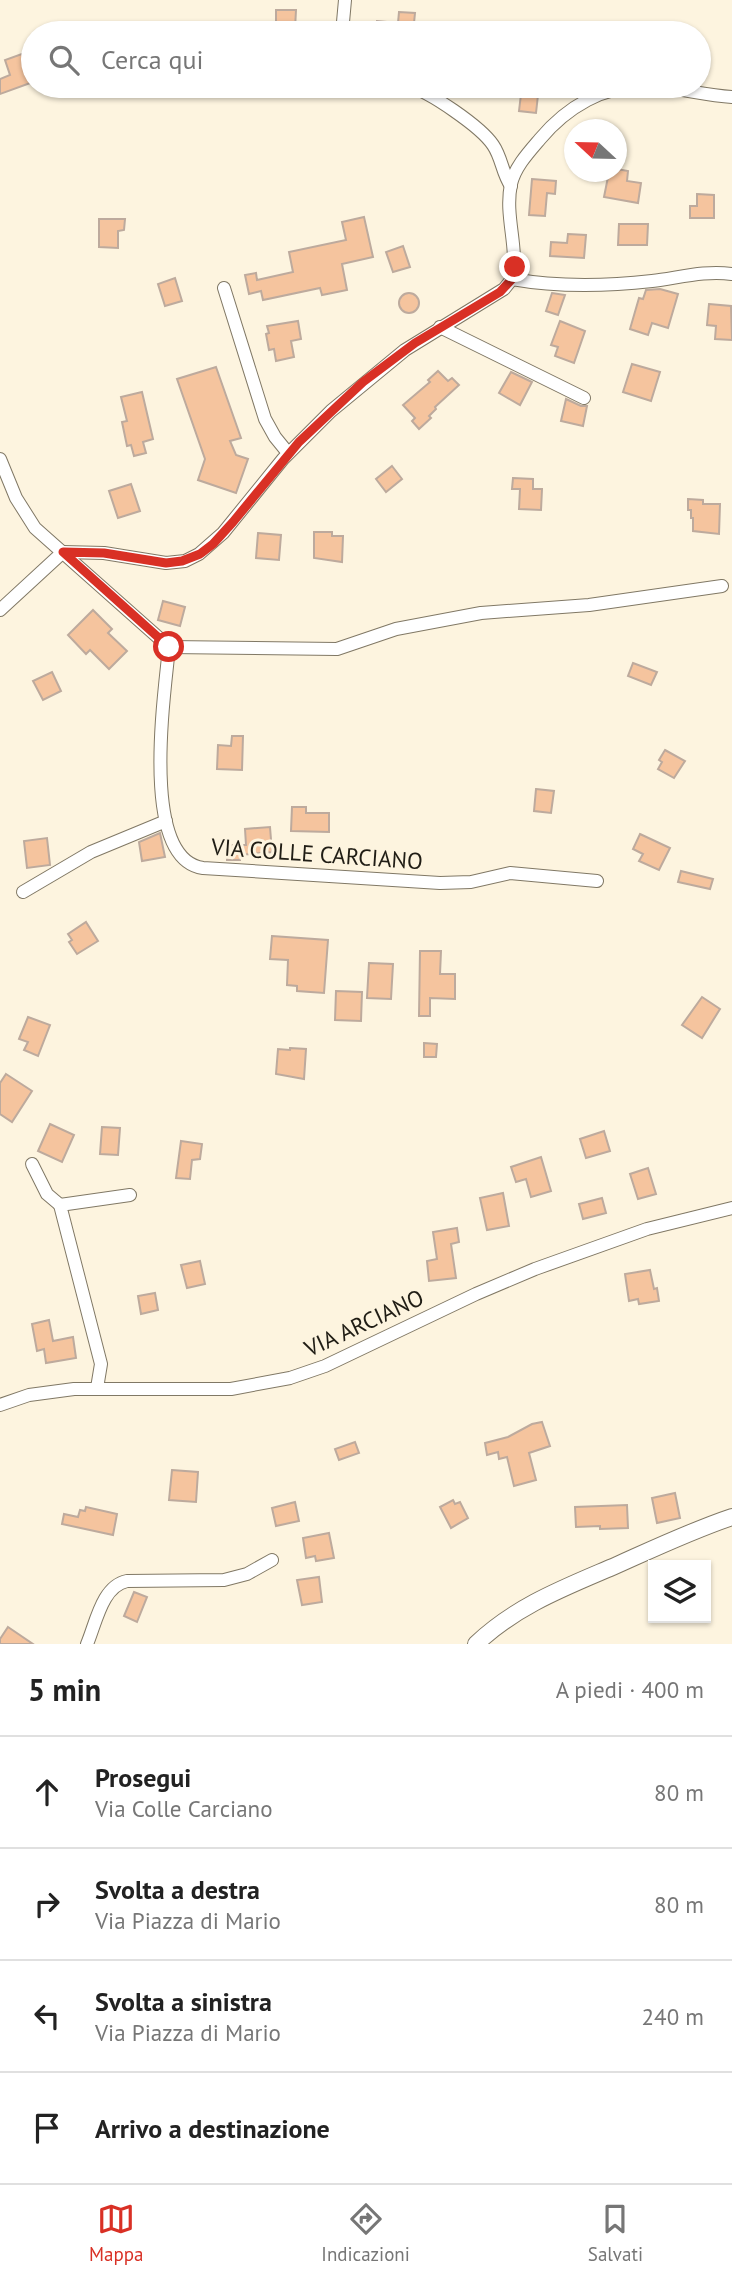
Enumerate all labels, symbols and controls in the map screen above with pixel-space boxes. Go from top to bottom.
search box [21,21,711,98]
icon: search [45,41,83,79]
text: Cerca qui [101,43,204,76]
north arrow [564,119,627,182]
route end [499,251,530,282]
route start [153,631,184,662]
street label: VIA COLLE CARCIANO [209,832,424,875]
street label: VIA ARCIANO [299,1282,428,1363]
map controls [648,1560,711,1623]
button: layers [648,1560,711,1623]
text: 5 min [28,1670,101,1709]
text: A piedi · 400 m [556,1675,704,1704]
text: Prosegui [95,1761,191,1794]
icon: ahead [28,1773,66,1811]
text: 80 m [654,1778,704,1807]
text: Via Colle Carciano [95,1794,273,1823]
text: Svolta a destra [95,1873,260,1906]
icon: right [28,1885,66,1923]
text: 80 m [654,1890,704,1919]
text: Via Piazza di Mario [95,1906,281,1935]
text: Svolta a sinistra [95,1985,272,2018]
icon: left [28,1997,66,2035]
text: 240 m [642,2002,704,2031]
text: Via Piazza di Mario [95,2018,281,2047]
icon: arrive [28,2109,66,2147]
text: Arrivo a destinazione [95,2112,330,2145]
tab: Mappa [89,2200,143,2266]
tab: Indicazioni [321,2200,410,2266]
tab: Salvati [588,2200,643,2266]

